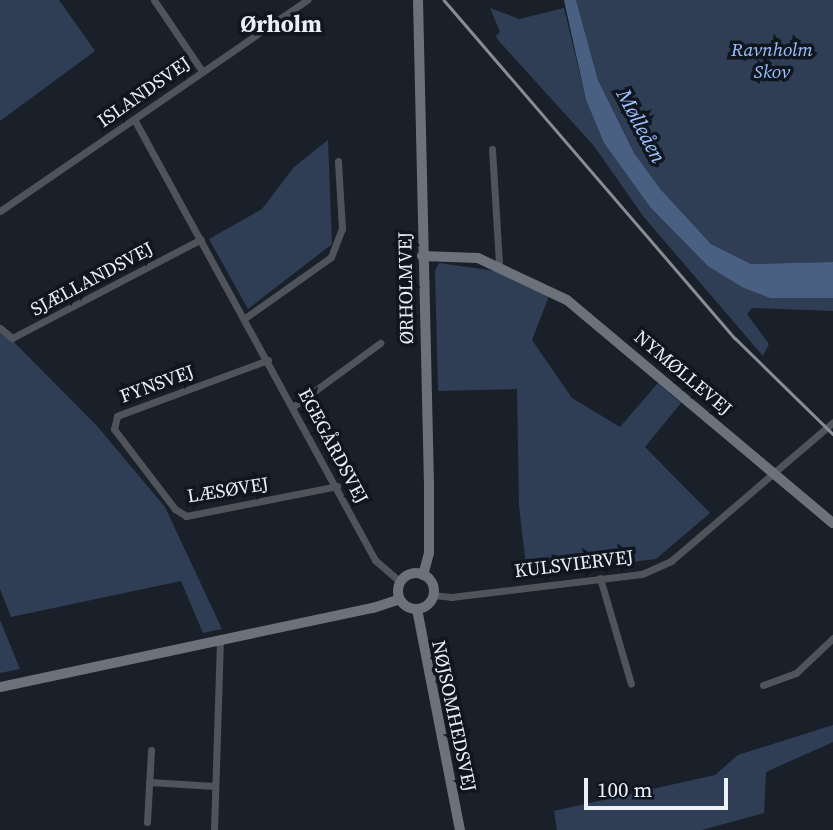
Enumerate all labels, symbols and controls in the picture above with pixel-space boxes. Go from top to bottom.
district label: Ørholm [240,10,322,38]
park label: Ravnholm Skov [731,39,813,83]
street label: ISLANDSVEJ [93,52,195,132]
water label: Mølleåen [611,85,671,167]
street label: ØRHOLMVEJ [394,232,418,344]
street label: SJÆLLANDSVEJ [27,237,157,321]
street label: NYMØLLEVEJ [630,326,736,420]
street label: FYNSVEJ [117,360,197,408]
street label: EGEGÅRDSVEJ [293,384,373,508]
street label: LÆSØVEJ [186,472,270,508]
street label: KULSVIERVEJ [513,545,635,583]
street label: NØJSOMHEDSVEJ [427,638,481,794]
scale bar [588,764,732,808]
text: 100 m [597,775,652,804]

